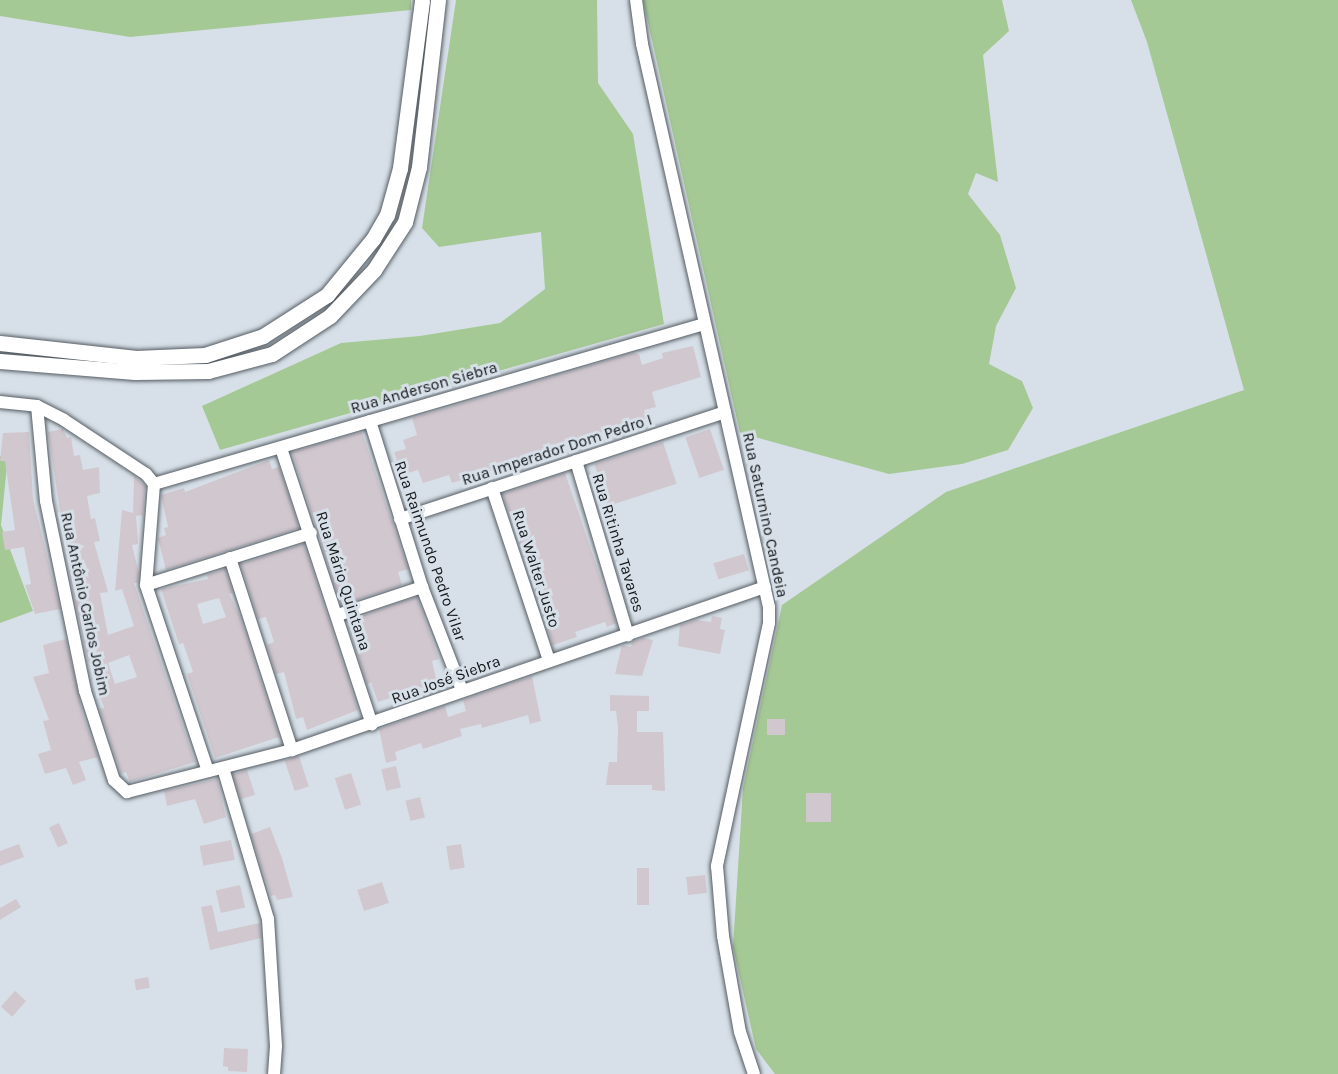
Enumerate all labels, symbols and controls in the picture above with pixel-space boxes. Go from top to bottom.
street label: Rua Anderson Siebra [348,358,500,418]
street label: Rua Imperador Dom Pedro I [459,410,655,490]
street label: Rua Saturnino Candeia [738,431,792,599]
street label: Rua Raimundo Pedro Vilar [390,458,470,644]
street label: Rua Ritinha Tavares [588,471,648,615]
street label: Rua Walter Justo [508,508,564,630]
street label: Rua Mário Quintana [311,509,375,653]
street label: Rua Antônio Carlos Jobim [56,511,114,697]
street label: Rua José Siebra [389,651,503,709]

